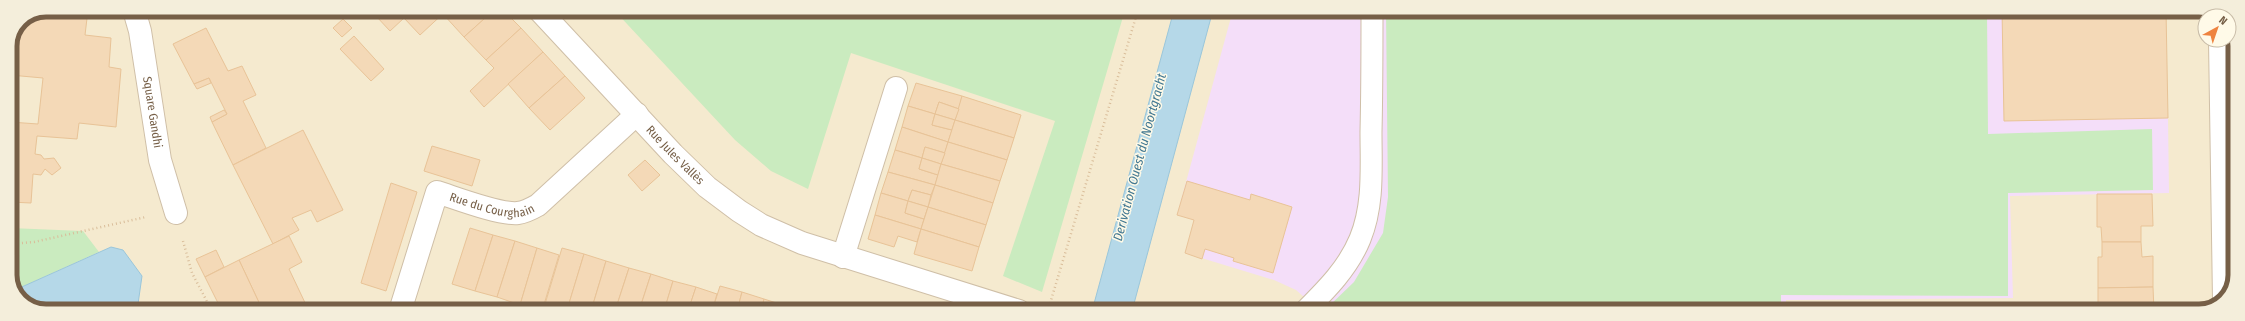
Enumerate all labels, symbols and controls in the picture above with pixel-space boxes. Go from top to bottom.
north arrow [2197,8,2237,48]
text: N [2216,14,2230,28]
water label: Derivation Ouest du Noortgracht [1110,71,1169,243]
street label: Square Gandhi [140,75,165,149]
street label: Rue Jules Vallès [643,123,707,187]
street label: Rue du Courghain [448,190,537,220]

